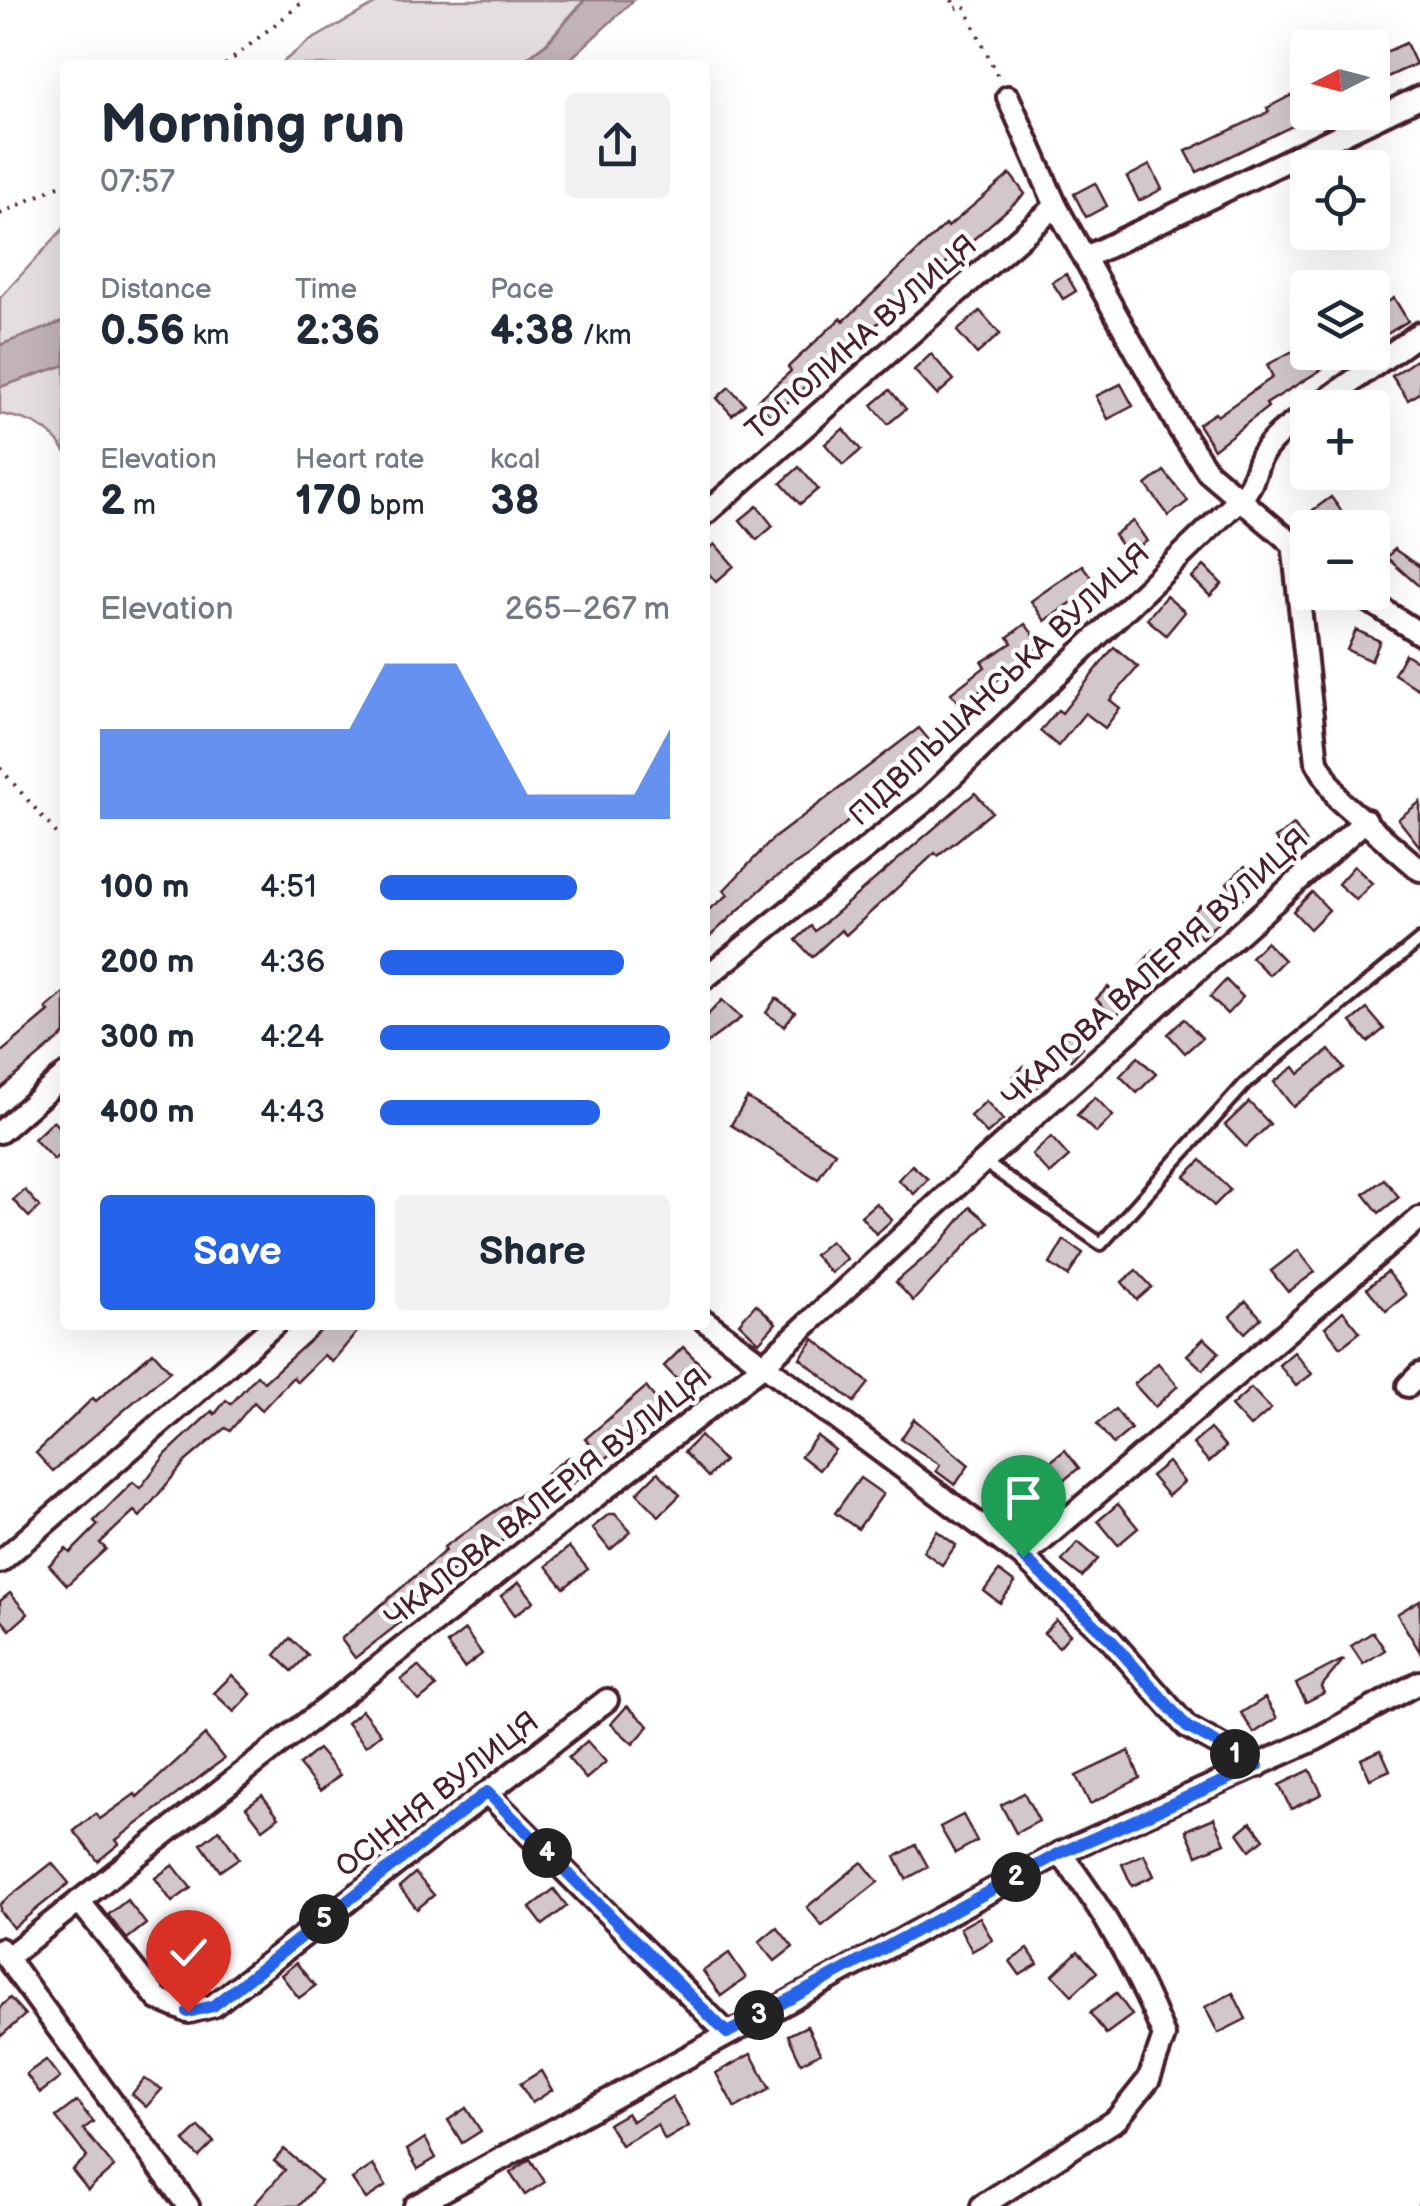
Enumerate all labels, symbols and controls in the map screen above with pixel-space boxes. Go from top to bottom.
north arrow [1290,30,1390,130]
map controls [1290,30,1390,610]
text: Morning run [100,92,405,159]
button: share [565,93,670,198]
button: locate [1290,150,1390,250]
text: 07:57 [100,163,175,202]
street label: ТОПОЛИНА ВУЛИЦЯ [739,228,985,448]
button: layers [1290,270,1390,370]
text: Distance [100,273,212,306]
text: Time [295,273,357,306]
text: Pace [490,273,554,306]
text: 0.56 [100,306,185,357]
text: 2:36 [295,306,380,357]
text: 4:38 [490,306,575,357]
text: km [185,319,230,352]
text: /km [575,319,632,352]
button: + [1290,390,1390,490]
text: Elevation [100,443,217,476]
text: Heart rate [295,443,424,476]
text: kcal [490,443,540,476]
text: 2 [100,476,125,527]
text: 170 [295,476,362,527]
text: 38 [490,476,540,527]
text: m [125,489,156,522]
text: bpm [362,489,425,522]
button: − [1290,510,1390,610]
street label: ПІДВІЛЬШАНСЬКА ВУЛИЦЯ [842,536,1157,834]
text: Elevation [100,590,233,629]
text: 265–267 m [505,590,670,629]
street label: ЧКАЛОВА ВАЛЕРІЯ ВУЛИЦЯ [995,822,1316,1116]
text: 100 m [100,868,189,907]
text: 4:51 [260,868,317,907]
text: 200 m [100,943,194,982]
text: 4:36 [260,943,325,982]
text: 300 m [100,1018,195,1057]
text: 4:24 [260,1018,324,1057]
text: 400 m [100,1093,195,1132]
text: 4:43 [260,1093,325,1132]
button: Save [100,1195,375,1310]
button: Share [395,1195,670,1310]
street label: ЧКАЛОВА ВАЛЕРІЯ ВУЛИЦЯ [378,1362,715,1636]
pin [981,1455,1066,1558]
icon: arrive [996,1470,1051,1525]
street label: ОСІННЯ ВУЛИЦЯ [329,1704,546,1885]
pin: 1 [1210,1729,1260,1779]
text: 1 [1229,1737,1241,1770]
pin: 4 [522,1828,572,1878]
text: 4 [539,1836,555,1869]
pin: 2 [991,1852,1041,1902]
text: 2 [1008,1860,1024,1893]
pin: 5 [299,1894,349,1944]
text: 5 [316,1902,332,1935]
pin [146,1910,231,2013]
icon: check [161,1925,216,1980]
pin: 3 [734,1990,784,2040]
text: 3 [751,1998,767,2031]

